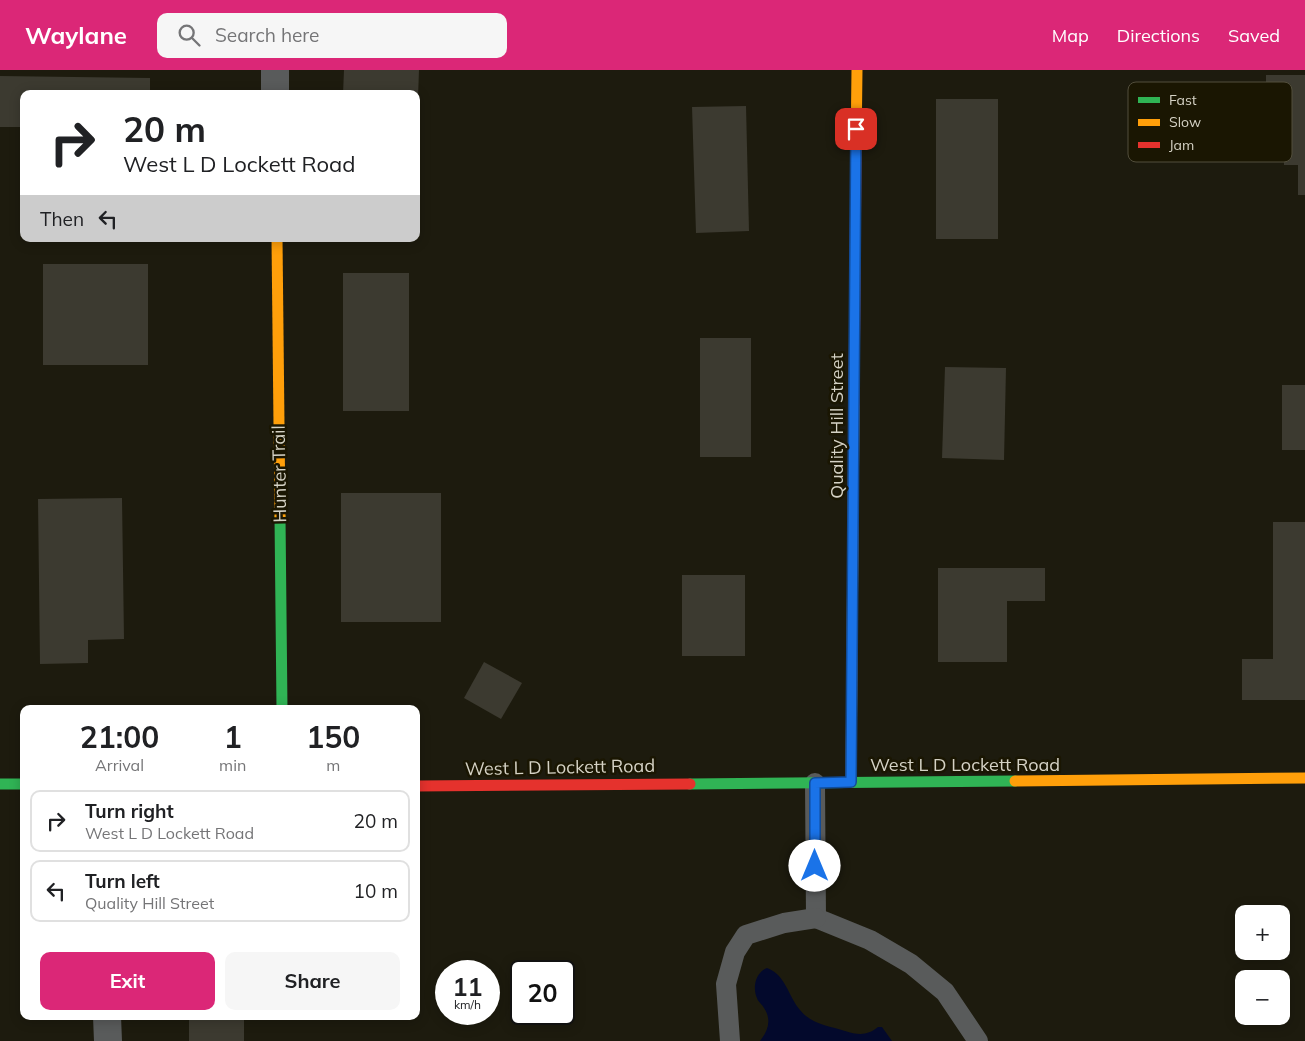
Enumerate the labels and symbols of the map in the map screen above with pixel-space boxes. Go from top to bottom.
legend [1128,82,1292,162]
text: Fast [1169,91,1197,109]
pin [835,108,877,150]
text: Slow [1169,113,1201,131]
text: Jam [1169,136,1194,154]
street label: Quality Hill Street [825,353,848,499]
street label: Hunter Trail [267,425,291,523]
street label: West L D Lockett Road [870,753,1060,776]
street label: West L D Lockett Road [465,754,655,780]
position arrow [788,839,840,891]
speed limit sign: 20 [510,960,575,1025]

